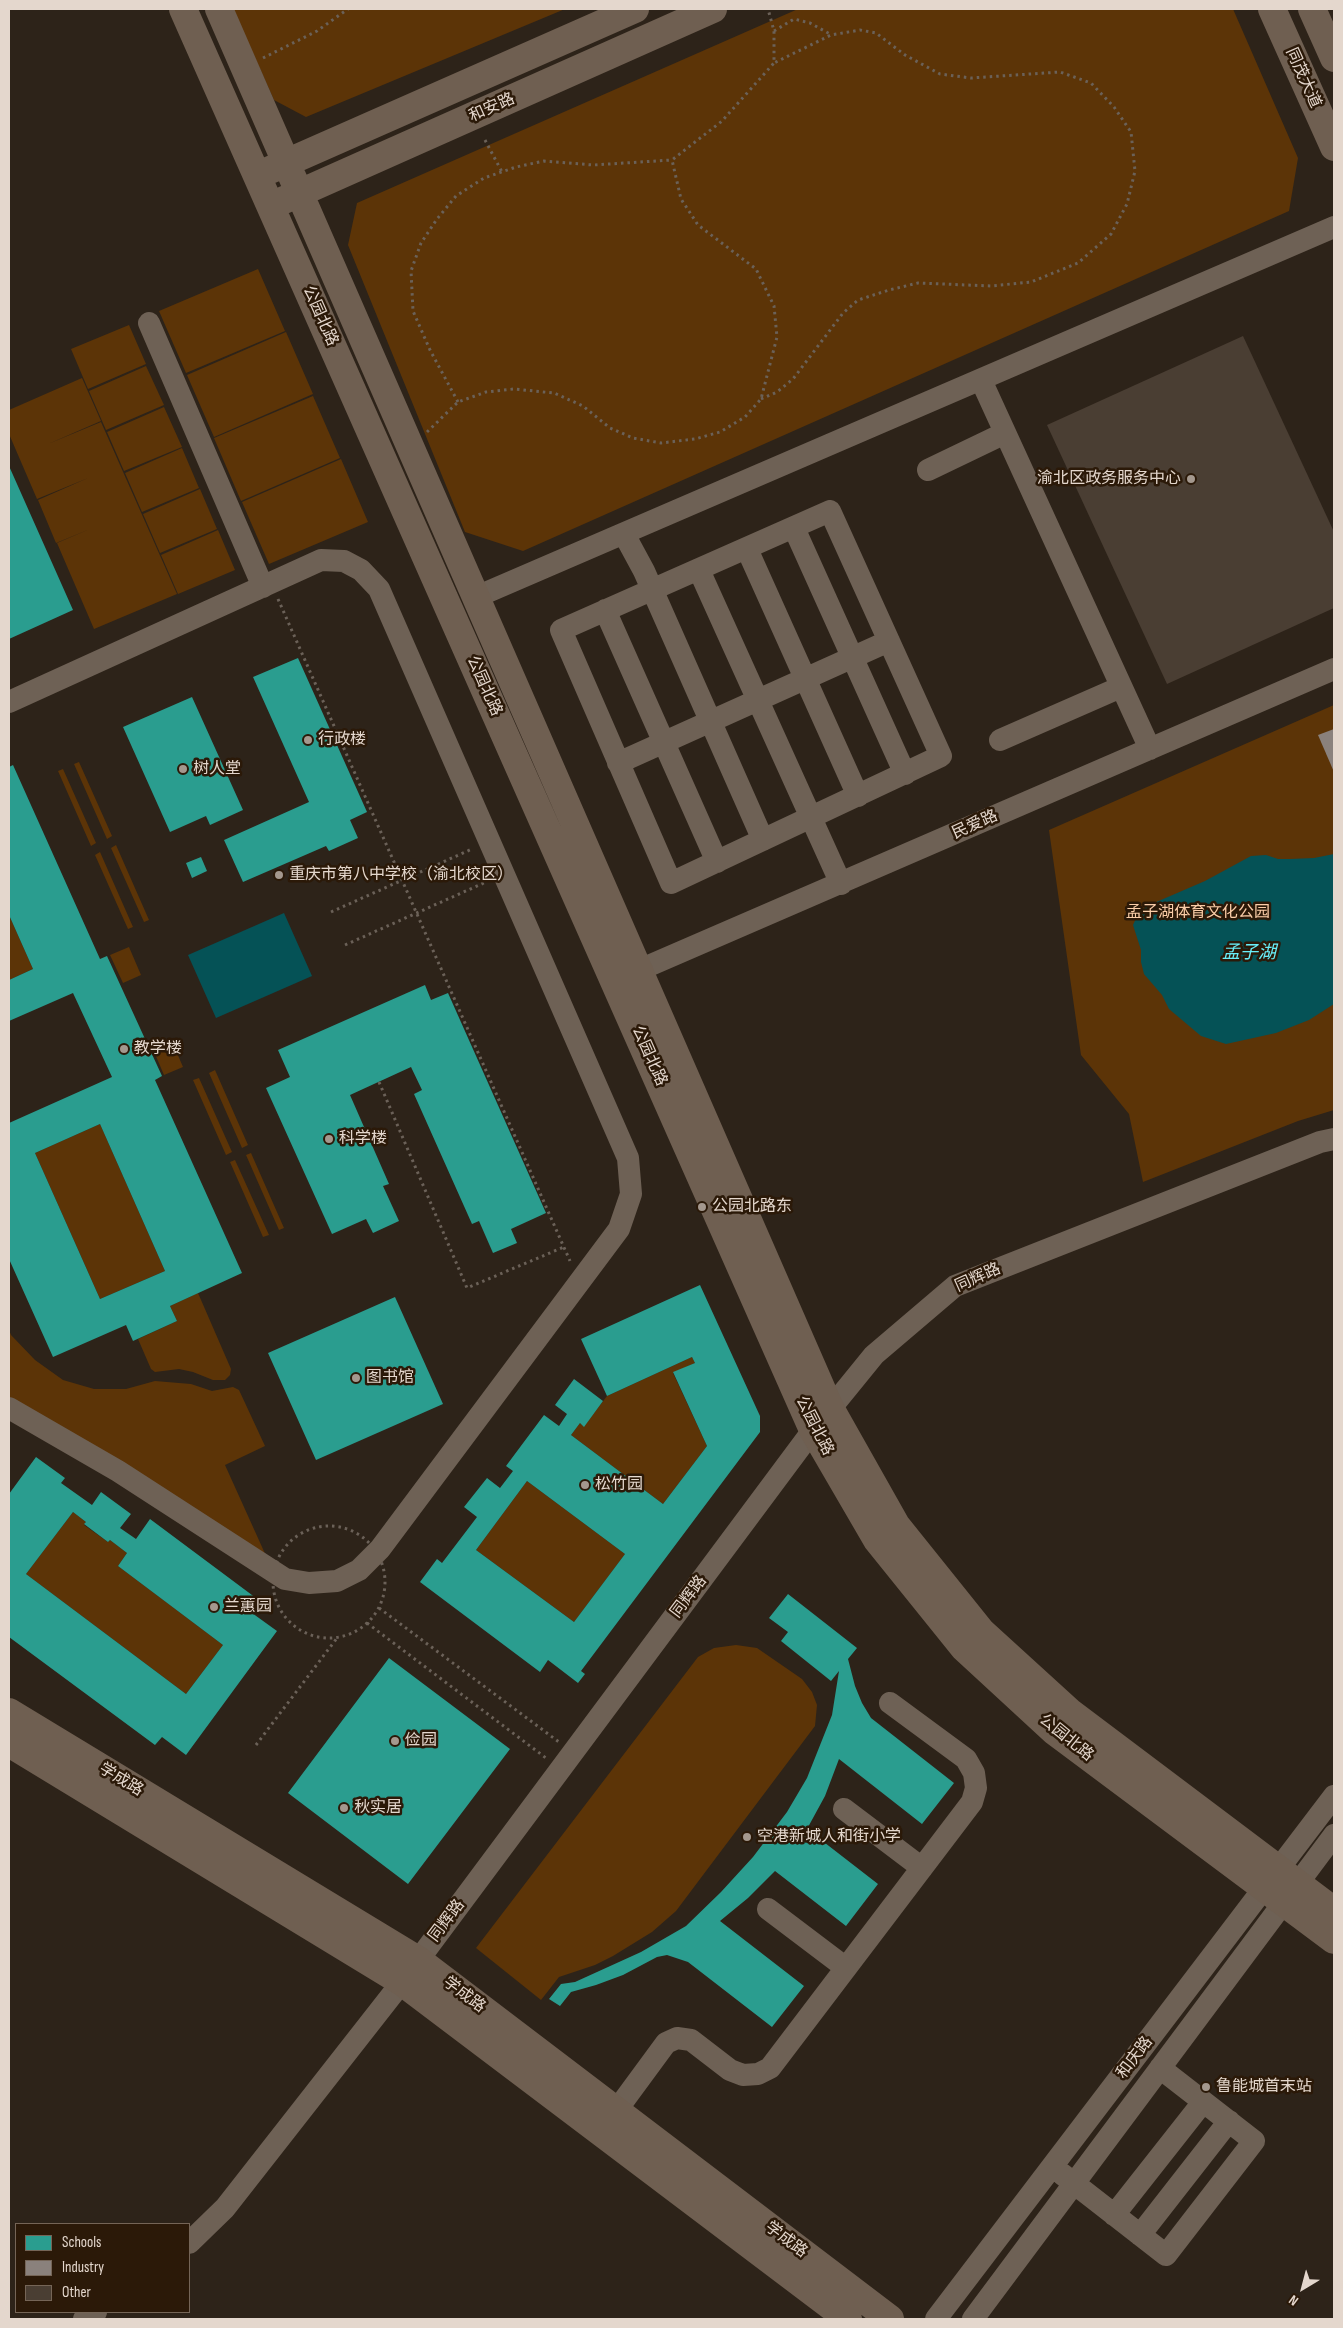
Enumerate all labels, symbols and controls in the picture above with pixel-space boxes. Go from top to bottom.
street label: 同茂大道 [1281,45,1325,111]
street label: 和安路 [466,89,518,127]
street label: 公园北路 [298,283,342,349]
place label: 渝北区政务服务中心 [1037,469,1181,489]
marker: 渝北区政务服务中心 [1185,473,1197,485]
street label: 公园北路 [462,653,506,719]
place label: 行政楼 [318,730,366,750]
marker: 行政楼 [302,734,314,746]
place label: 树人堂 [193,759,241,779]
marker: 树人堂 [177,763,189,775]
street label: 民爱路 [949,806,1001,844]
place label: 重庆市第八中学校（渝北校区） [289,865,513,885]
marker: 重庆市第八中学校（渝北校区） [273,869,285,881]
park label: 孟子湖体育文化公园 [1126,903,1270,923]
water label: 孟子湖 [1222,942,1276,964]
street label: 公园北路 [627,1023,671,1089]
place label: 教学楼 [134,1039,182,1059]
marker: 教学楼 [118,1043,130,1055]
place label: 科学楼 [339,1129,387,1149]
marker: 科学楼 [323,1133,335,1145]
place label: 公园北路东 [712,1197,792,1217]
marker: 公园北路东 [696,1201,708,1213]
street label: 同辉路 [952,1259,1004,1297]
place label: 图书馆 [366,1368,414,1388]
marker: 图书馆 [350,1372,362,1384]
street label: 公园北路 [791,1393,837,1459]
place label: 松竹园 [595,1475,643,1495]
marker: 松竹园 [579,1479,591,1491]
street label: 同辉路 [667,1572,711,1622]
place label: 兰蕙园 [224,1597,272,1617]
marker: 兰蕙园 [208,1601,220,1613]
street label: 公园北路 [1035,1710,1097,1766]
place label: 俭园 [405,1731,437,1751]
marker: 俭园 [389,1735,401,1747]
street label: 学成路 [95,1759,147,1801]
place label: 秋实居 [354,1798,402,1818]
marker: 秋实居 [338,1802,350,1814]
place label: 空港新城人和街小学 [757,1827,901,1847]
marker: 空港新城人和街小学 [741,1831,753,1843]
street label: 同辉路 [425,1896,469,1946]
street label: 学成路 [439,1973,489,2017]
street label: 和庆路 [1113,2033,1157,2083]
place label: 鲁能城首末站 [1216,2077,1312,2097]
marker: 鲁能城首末站 [1200,2081,1212,2093]
street label: 学成路 [761,2218,811,2262]
legend [15,2223,190,2313]
text: Schools [62,2233,101,2252]
text: Industry [62,2258,104,2277]
north arrow [1278,2263,1328,2313]
text: Other [62,2283,91,2302]
text: N [1286,2291,1302,2309]

